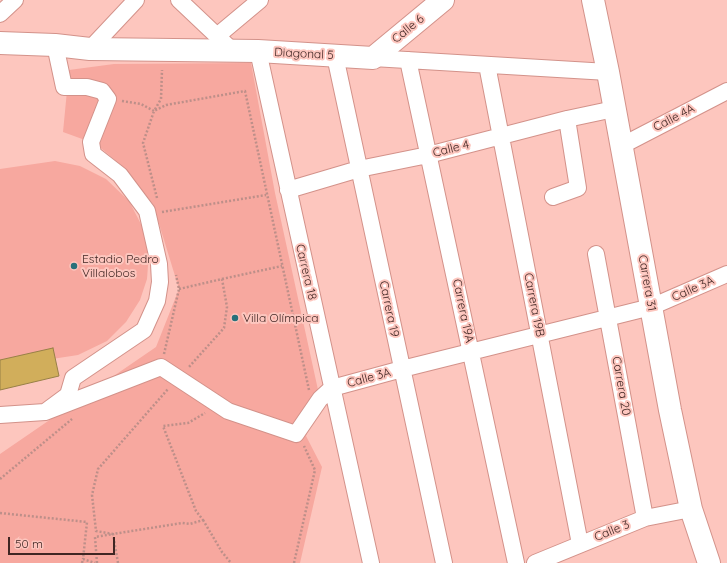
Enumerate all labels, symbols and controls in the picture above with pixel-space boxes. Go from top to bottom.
street label: Calle 6 [389,12,427,46]
street label: Diagonal 5 [274,45,334,63]
street label: Calle 4A [651,101,697,135]
street label: Calle 4 [431,138,471,160]
street label: Carrera 18 [293,243,319,301]
place label: Estadio Pedro Villalobos [82,252,159,280]
street label: Carrera 31 [635,254,659,312]
marker: Estadio Pedro Villalobos [69,261,79,271]
street label: Carrera 19B [521,272,547,338]
street label: Calle 3A [670,273,716,305]
street label: Carrera 19A [449,278,477,344]
street label: Carrera 19 [376,280,402,338]
place label: Villa Olímpica [243,311,318,325]
marker: Villa Olímpica [230,313,240,323]
street label: Carrera 20 [609,355,633,417]
street label: Calle 3A [346,365,392,391]
street label: Calle 3 [592,517,632,545]
scale bar [10,529,117,555]
text: 50 m [15,536,43,551]

